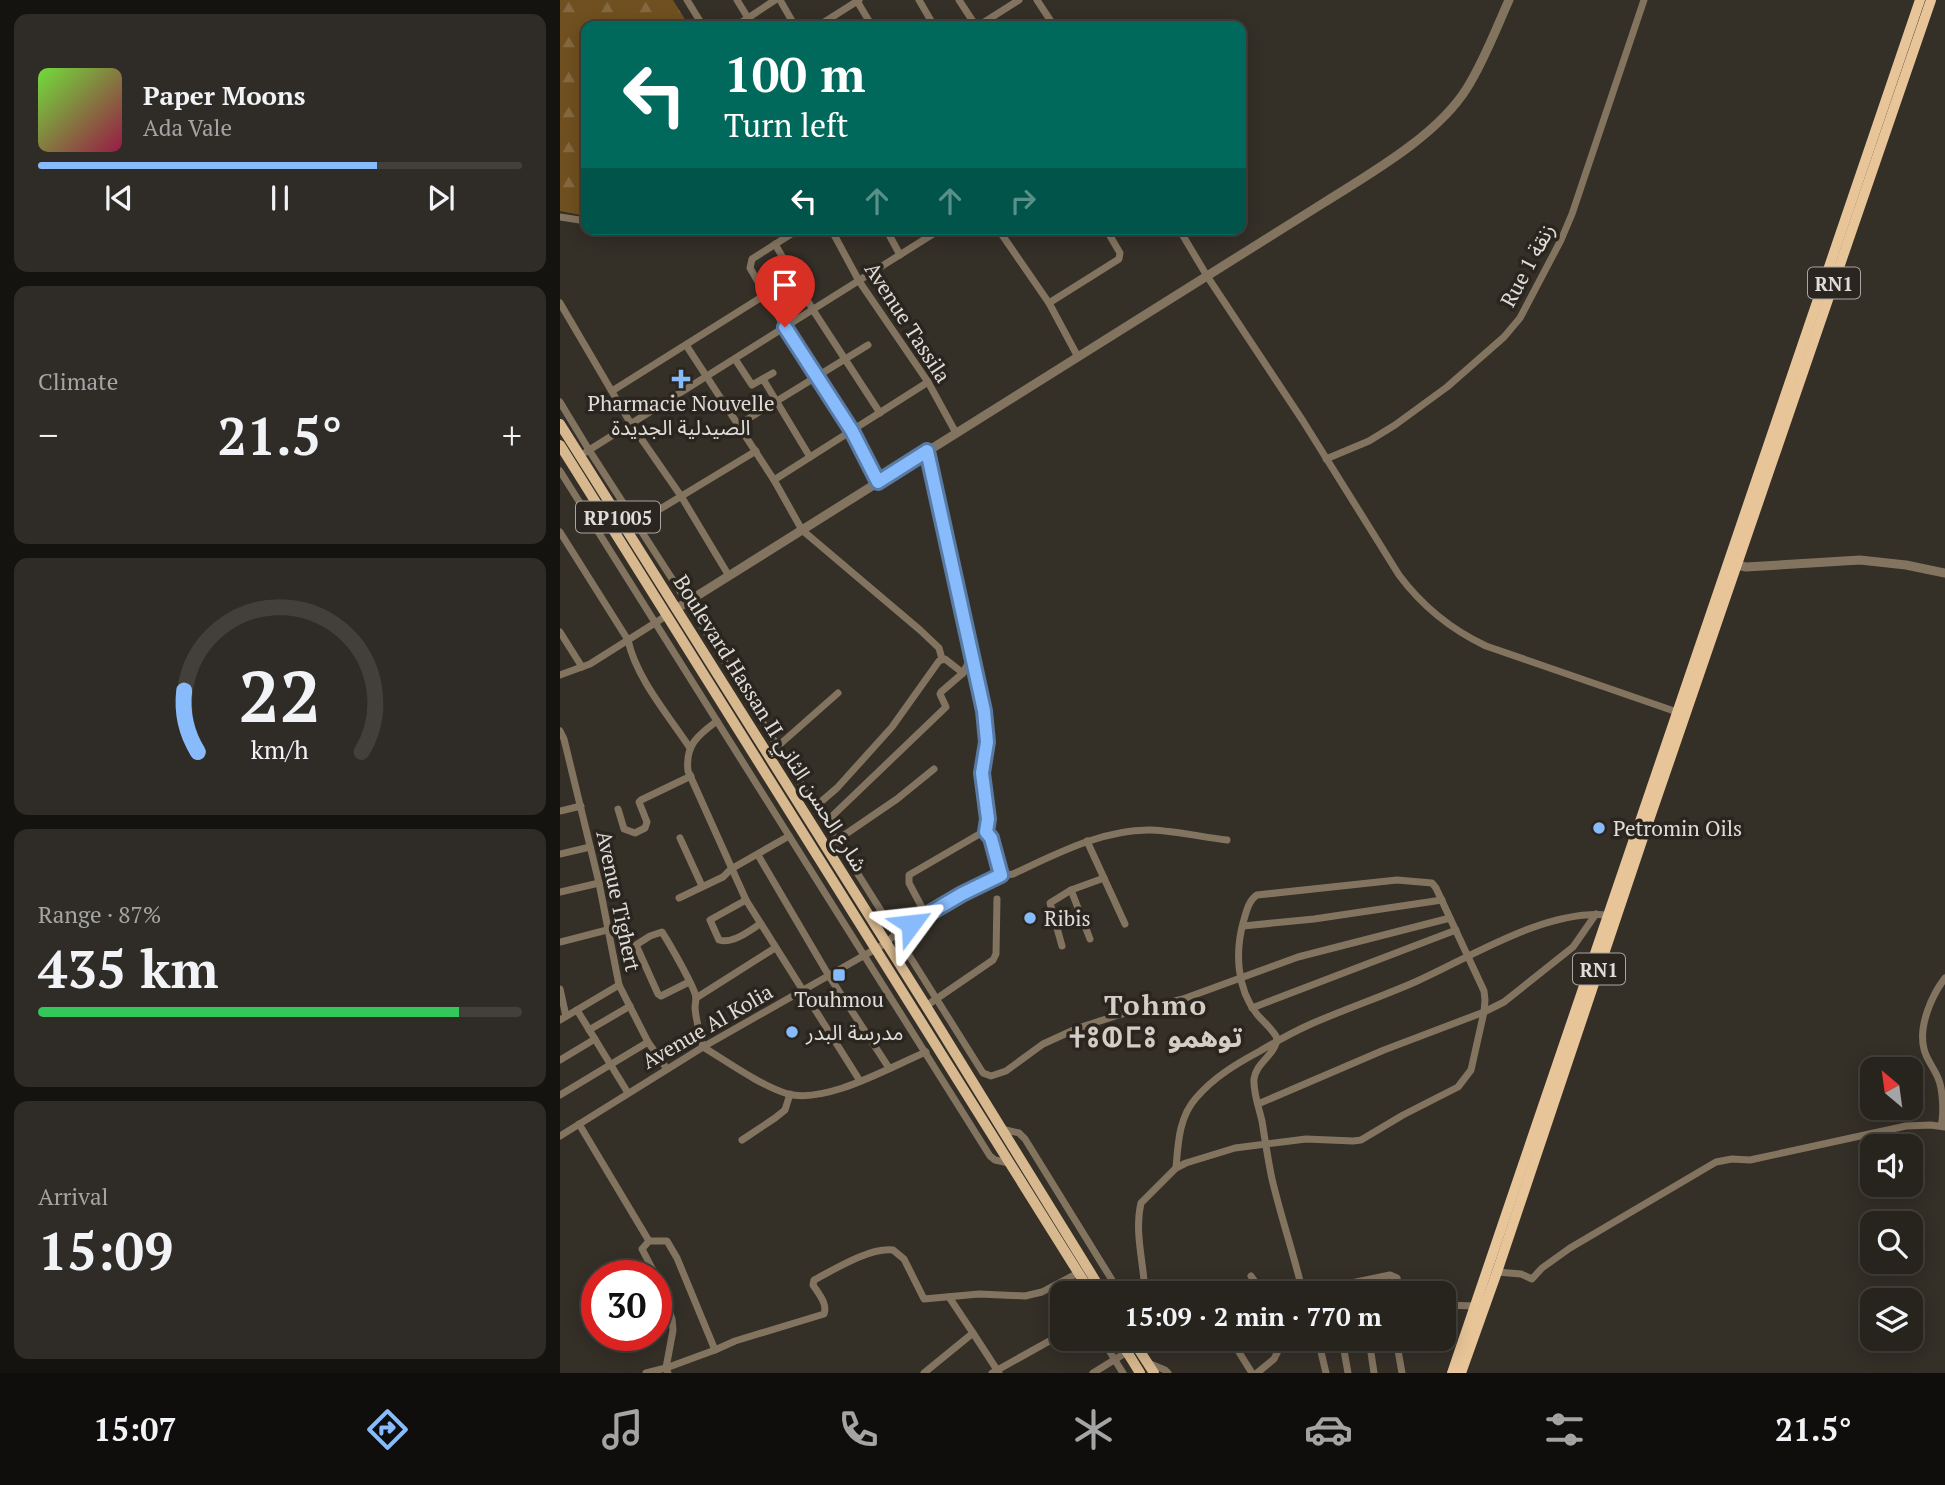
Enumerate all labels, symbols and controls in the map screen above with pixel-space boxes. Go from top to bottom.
text: 100 m [724,41,866,106]
icon: left [609,49,700,140]
text: Paper Moons [143,78,306,112]
text: Turn left [724,104,848,146]
text: Ada Vale [143,112,232,143]
icon: previous [100,179,138,217]
icon: pause [261,179,299,217]
icon: next [422,179,460,217]
icon: left [785,182,823,220]
icon: ahead [858,182,896,220]
icon: ahead [931,182,969,220]
icon: right [1004,182,1042,220]
street label: Rue 1 زنقة [1493,218,1561,312]
pin [755,255,815,327]
street label: Avenue Tassila [859,256,958,388]
icon: arrive [766,266,804,304]
road number: RN1 [1808,268,1860,298]
text: Climate [38,366,118,397]
marker: Pharmacie Nouvelle الصيدلية الجديدة [673,371,689,387]
place label: Pharmacie Nouvelle الصيدلية الجديدة [587,389,775,441]
text: 21.5° [217,401,343,470]
text: − [38,410,58,460]
text: + [502,410,522,460]
road number: RP1005 [576,502,660,532]
street label: Boulevard Hassan II شارع الحسن الثاني [665,569,874,878]
text: 22 [239,647,321,744]
text: km/h [251,733,309,766]
place label: Petromin Oils [1613,814,1742,842]
marker: Petromin Oils [1591,820,1607,836]
street label: Avenue Tighert [590,828,648,974]
position arrow [874,887,948,961]
text: Range · 87% [38,899,161,930]
place label: Ribis [1044,904,1091,932]
marker: Ribis [1022,910,1038,926]
text: 435 km [38,934,219,1003]
road number: RN1 [1573,953,1625,984]
marker: Touhmou [831,967,847,983]
street label: Avenue Al Kolia [636,977,778,1075]
place label: Touhmou [794,985,884,1013]
district label: Tohmo ⵜⵓⵀⵎⵓ توهمو [1069,986,1243,1055]
place label: مدرسة البدر [805,1018,904,1046]
marker: مدرسة البدر [784,1024,800,1040]
north arrow [1860,1057,1923,1120]
map controls [1860,1057,1923,1351]
button: sound [1860,1134,1923,1197]
text: Arrival [38,1181,109,1212]
button: search [1860,1211,1923,1274]
text: 15:09 [38,1216,173,1285]
speed limit sign: 30 [581,1260,672,1351]
button: layers [1860,1288,1923,1351]
text: 15:09 · 2 min · 770 m [1124,1299,1382,1333]
icon: directions [363,1405,412,1454]
icon: music [598,1405,647,1454]
icon: phone [834,1405,883,1454]
icon: climate [1069,1405,1118,1454]
icon: car [1304,1405,1353,1454]
icon: filters [1540,1405,1589,1454]
text: 15:07 [93,1408,176,1450]
text: 21.5° [1775,1408,1852,1450]

